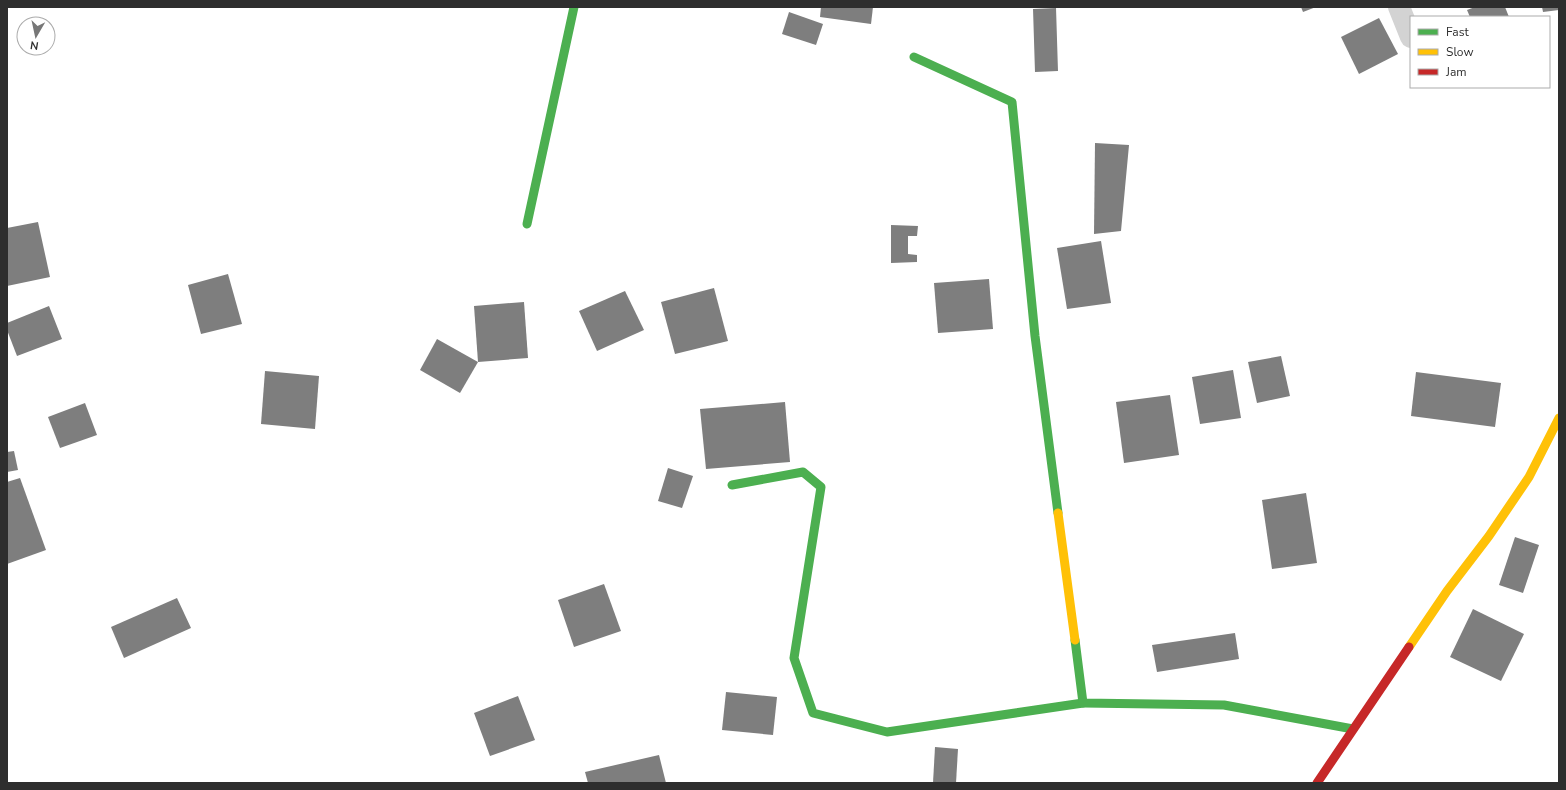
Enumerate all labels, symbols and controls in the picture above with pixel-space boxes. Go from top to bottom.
north arrow [16,16,56,56]
legend [1410,16,1550,88]
text: Fast [1446,24,1469,40]
text: N [29,37,40,53]
text: Slow [1446,44,1474,60]
text: Jam [1445,64,1467,80]

